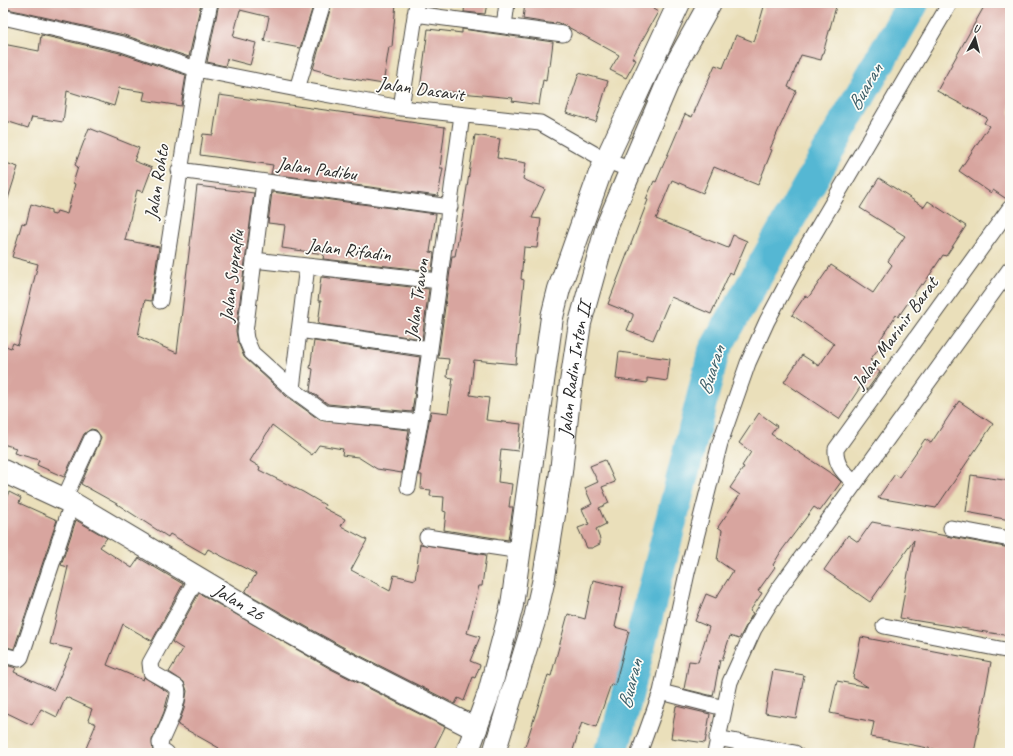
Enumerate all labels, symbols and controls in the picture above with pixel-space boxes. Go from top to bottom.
north arrow [955,18,995,58]
text: U [973,21,982,36]
water label: Buaran [842,57,889,115]
street label: Jalan Dasavit [375,71,468,107]
street label: Jalan Rohto [139,141,175,222]
street label: Jalan Padibu [275,151,360,187]
street label: Jalan Supraflu [214,227,250,324]
street label: Jalan Rifadin [305,233,393,267]
street label: Jalan Travon [399,257,435,342]
street label: Jalan Marinir Barat [846,271,945,394]
street label: Jalan Radin Inten II [553,295,599,439]
water label: Buaran [691,340,731,398]
street label: Jalan 26 [208,577,270,627]
water label: Buaran [612,655,649,711]

